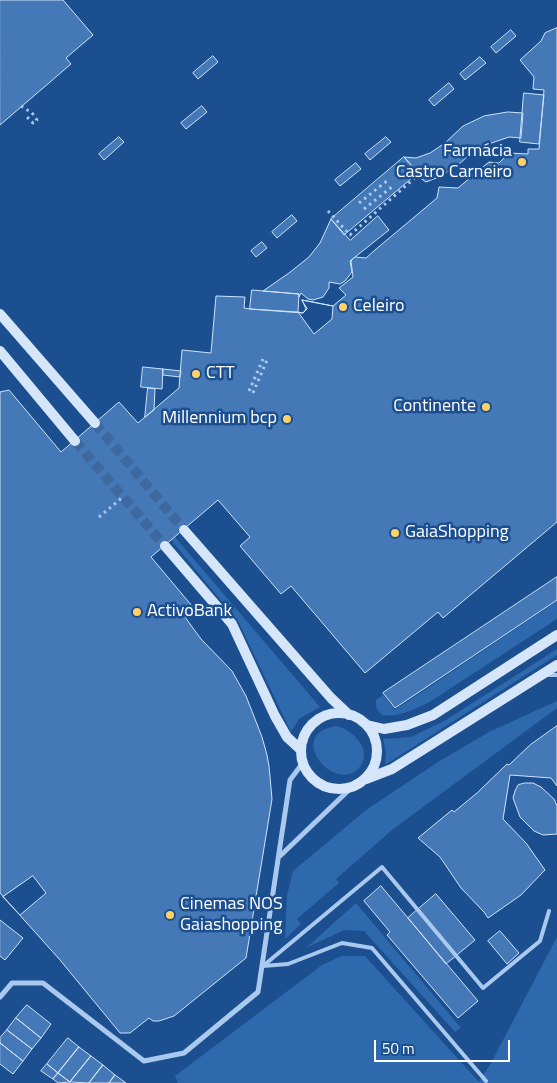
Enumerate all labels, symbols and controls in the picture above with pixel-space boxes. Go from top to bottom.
place label: Farmácia Castro Carneiro [396,141,512,183]
marker: Farmácia Castro Carneiro [516,156,528,168]
place label: Celeiro [353,296,404,318]
marker: Celeiro [337,301,349,313]
place label: CTT [206,363,235,385]
marker: CTT [190,368,202,380]
place label: Continente [393,396,476,418]
marker: Continente [480,401,492,413]
place label: Millennium bcp [162,408,277,430]
marker: Millennium bcp [281,413,293,425]
place label: GaiaShopping [405,522,509,544]
marker: GaiaShopping [389,527,401,539]
place label: ActivoBank [147,601,232,623]
marker: ActivoBank [131,606,143,618]
place label: Cinemas NOS Gaiashopping [180,894,283,936]
marker: Cinemas NOS Gaiashopping [164,909,176,921]
scale bar [377,1030,513,1062]
text: 50 m [382,1037,415,1060]

